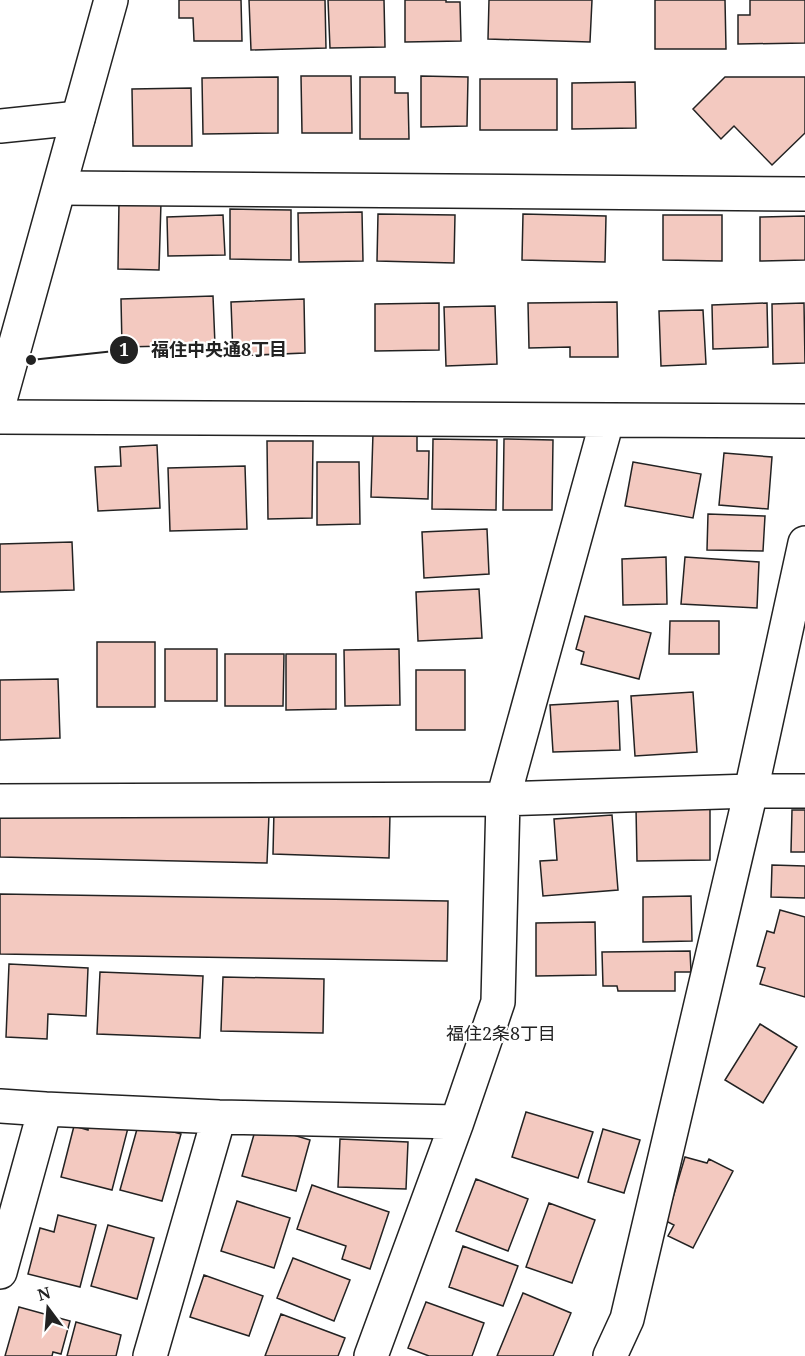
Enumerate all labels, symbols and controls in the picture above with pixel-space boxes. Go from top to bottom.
callout: 福住中央通8丁目 [109,332,299,368]
text: 1 [119,337,129,361]
text: 福住中央通8丁目 [151,337,287,361]
district label: 福住2条8丁目 [446,1021,556,1045]
north arrow [18,1278,78,1338]
text: N [35,1281,53,1306]

